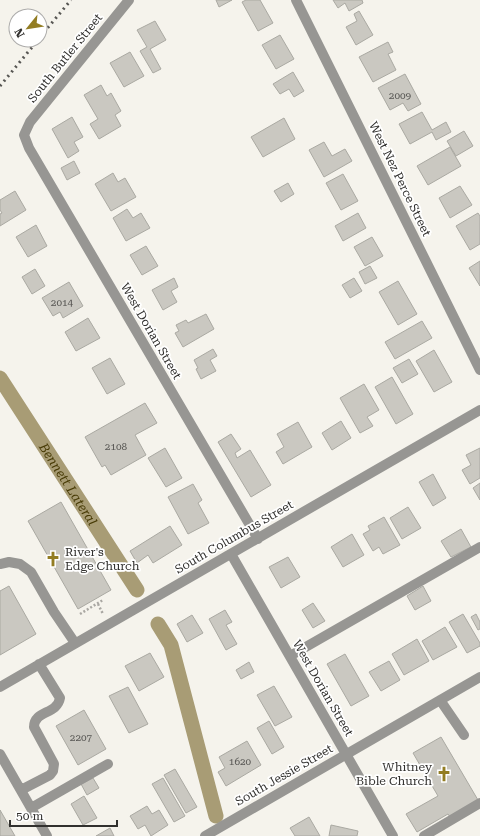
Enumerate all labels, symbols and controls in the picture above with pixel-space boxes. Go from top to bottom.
north arrow [8,8,48,48]
street label: South Butler Street [25,10,105,105]
text: N [12,25,28,40]
house number: 2009 [389,90,412,101]
street label: West Nez Perce Street [366,119,434,239]
street label: West Dorian Street [118,280,184,382]
house number: 2014 [51,297,74,308]
water label: Bennett Lateral [36,439,101,528]
house number: 2108 [105,441,128,452]
street label: South Columbus Street [172,497,296,577]
place label: River's Edge Church [65,545,140,573]
church icon: River's Edge Church [44,550,62,568]
street label: West Dorian Street [290,637,356,739]
house number: 2207 [70,732,93,743]
street label: South Jessie Street [233,741,336,809]
house number: 1620 [229,756,252,767]
place label: Whitney Bible Church [356,760,433,788]
church icon: Whitney Bible Church [435,765,453,783]
scale bar [10,802,117,828]
text: 50 m [16,809,43,823]

